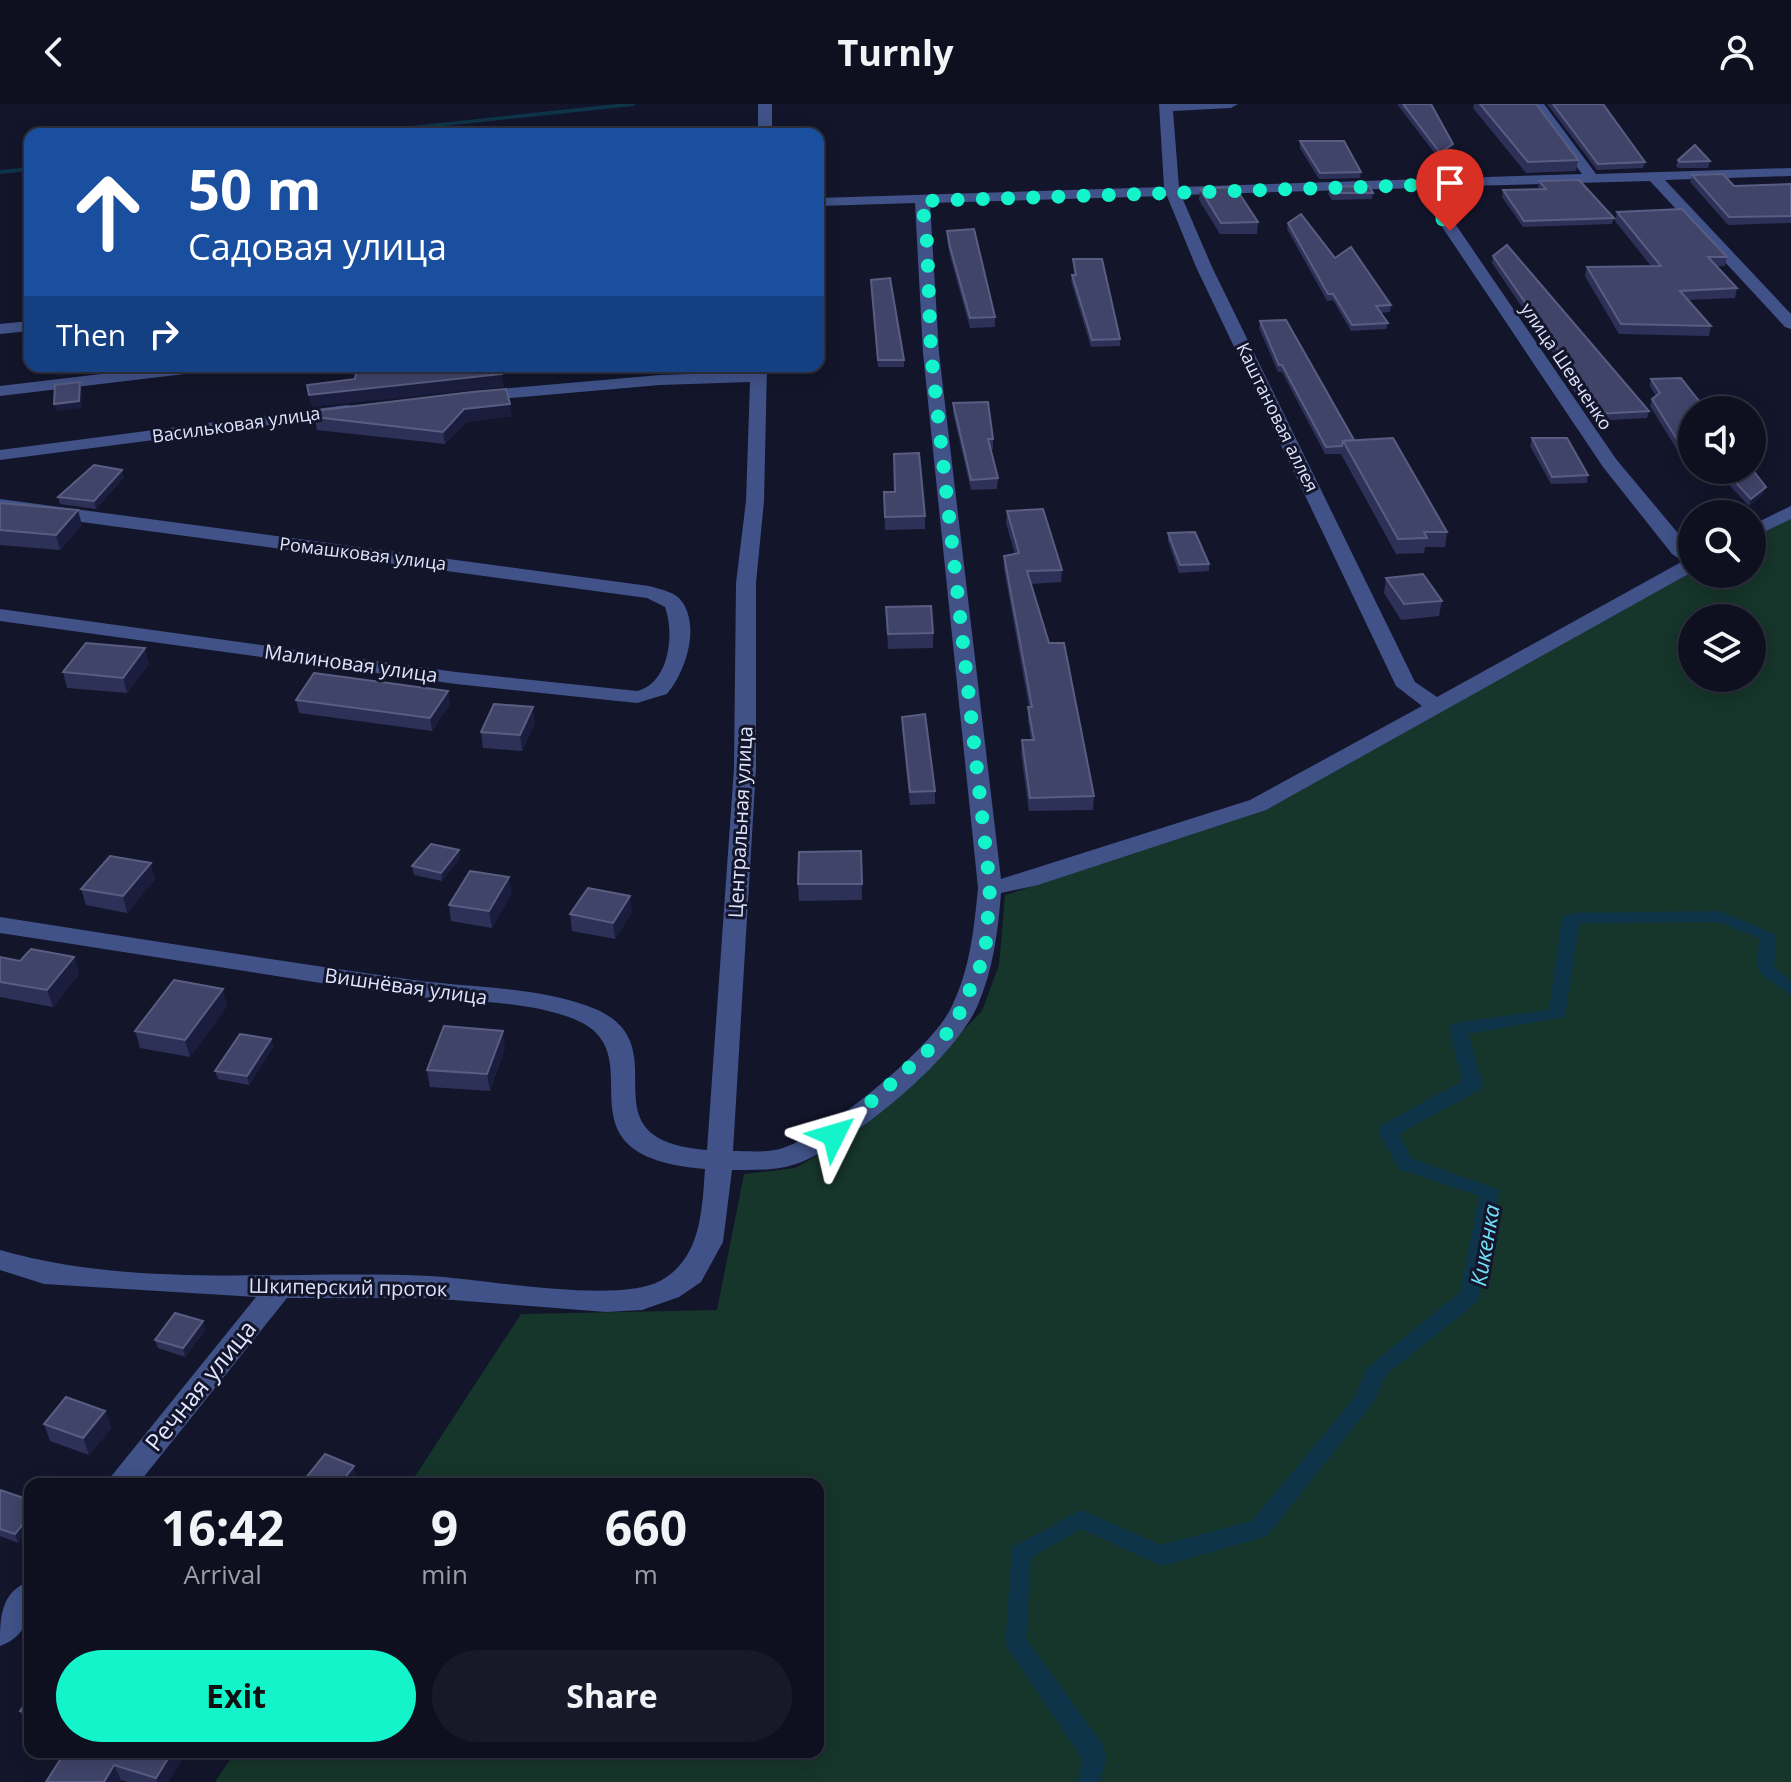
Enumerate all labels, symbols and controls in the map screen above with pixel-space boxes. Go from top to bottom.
text: Turnly [838,28,953,77]
icon: back [32,30,76,74]
icon: person [1715,30,1759,74]
pin [1416,149,1484,231]
text: 50 m [188,150,322,226]
icon: ahead [56,160,160,264]
icon: arrive [1428,161,1472,205]
text: Садовая улица [188,222,447,271]
street label: улица Шевченко [1516,298,1618,434]
icon: right [142,312,186,356]
text: Then [56,314,126,355]
street label: Каштановая аллея [1231,338,1325,496]
map controls [1678,396,1766,692]
button: sound [1678,396,1766,484]
street label: Васильковая улица [150,400,322,448]
button: search [1678,500,1766,588]
street label: Ромашковая улица [278,531,448,575]
button: layers [1678,604,1766,692]
street label: Малиновая улица [263,637,439,689]
street label: Центральная улица [721,725,759,919]
street label: Вишнёвая улица [323,961,489,1011]
position arrow [792,1093,876,1177]
water label: Кикенка [1462,1202,1506,1288]
street label: Шкиперский проток [249,1272,448,1302]
street label: Речная улица [137,1312,263,1458]
text: 16:42 [161,1495,284,1560]
text: 9 [431,1495,458,1560]
text: 660 [605,1495,687,1560]
text: Arrival [183,1556,262,1592]
text: min [421,1556,468,1592]
text: m [634,1556,658,1592]
button: Exit [56,1650,416,1742]
button: Share [432,1650,792,1742]

